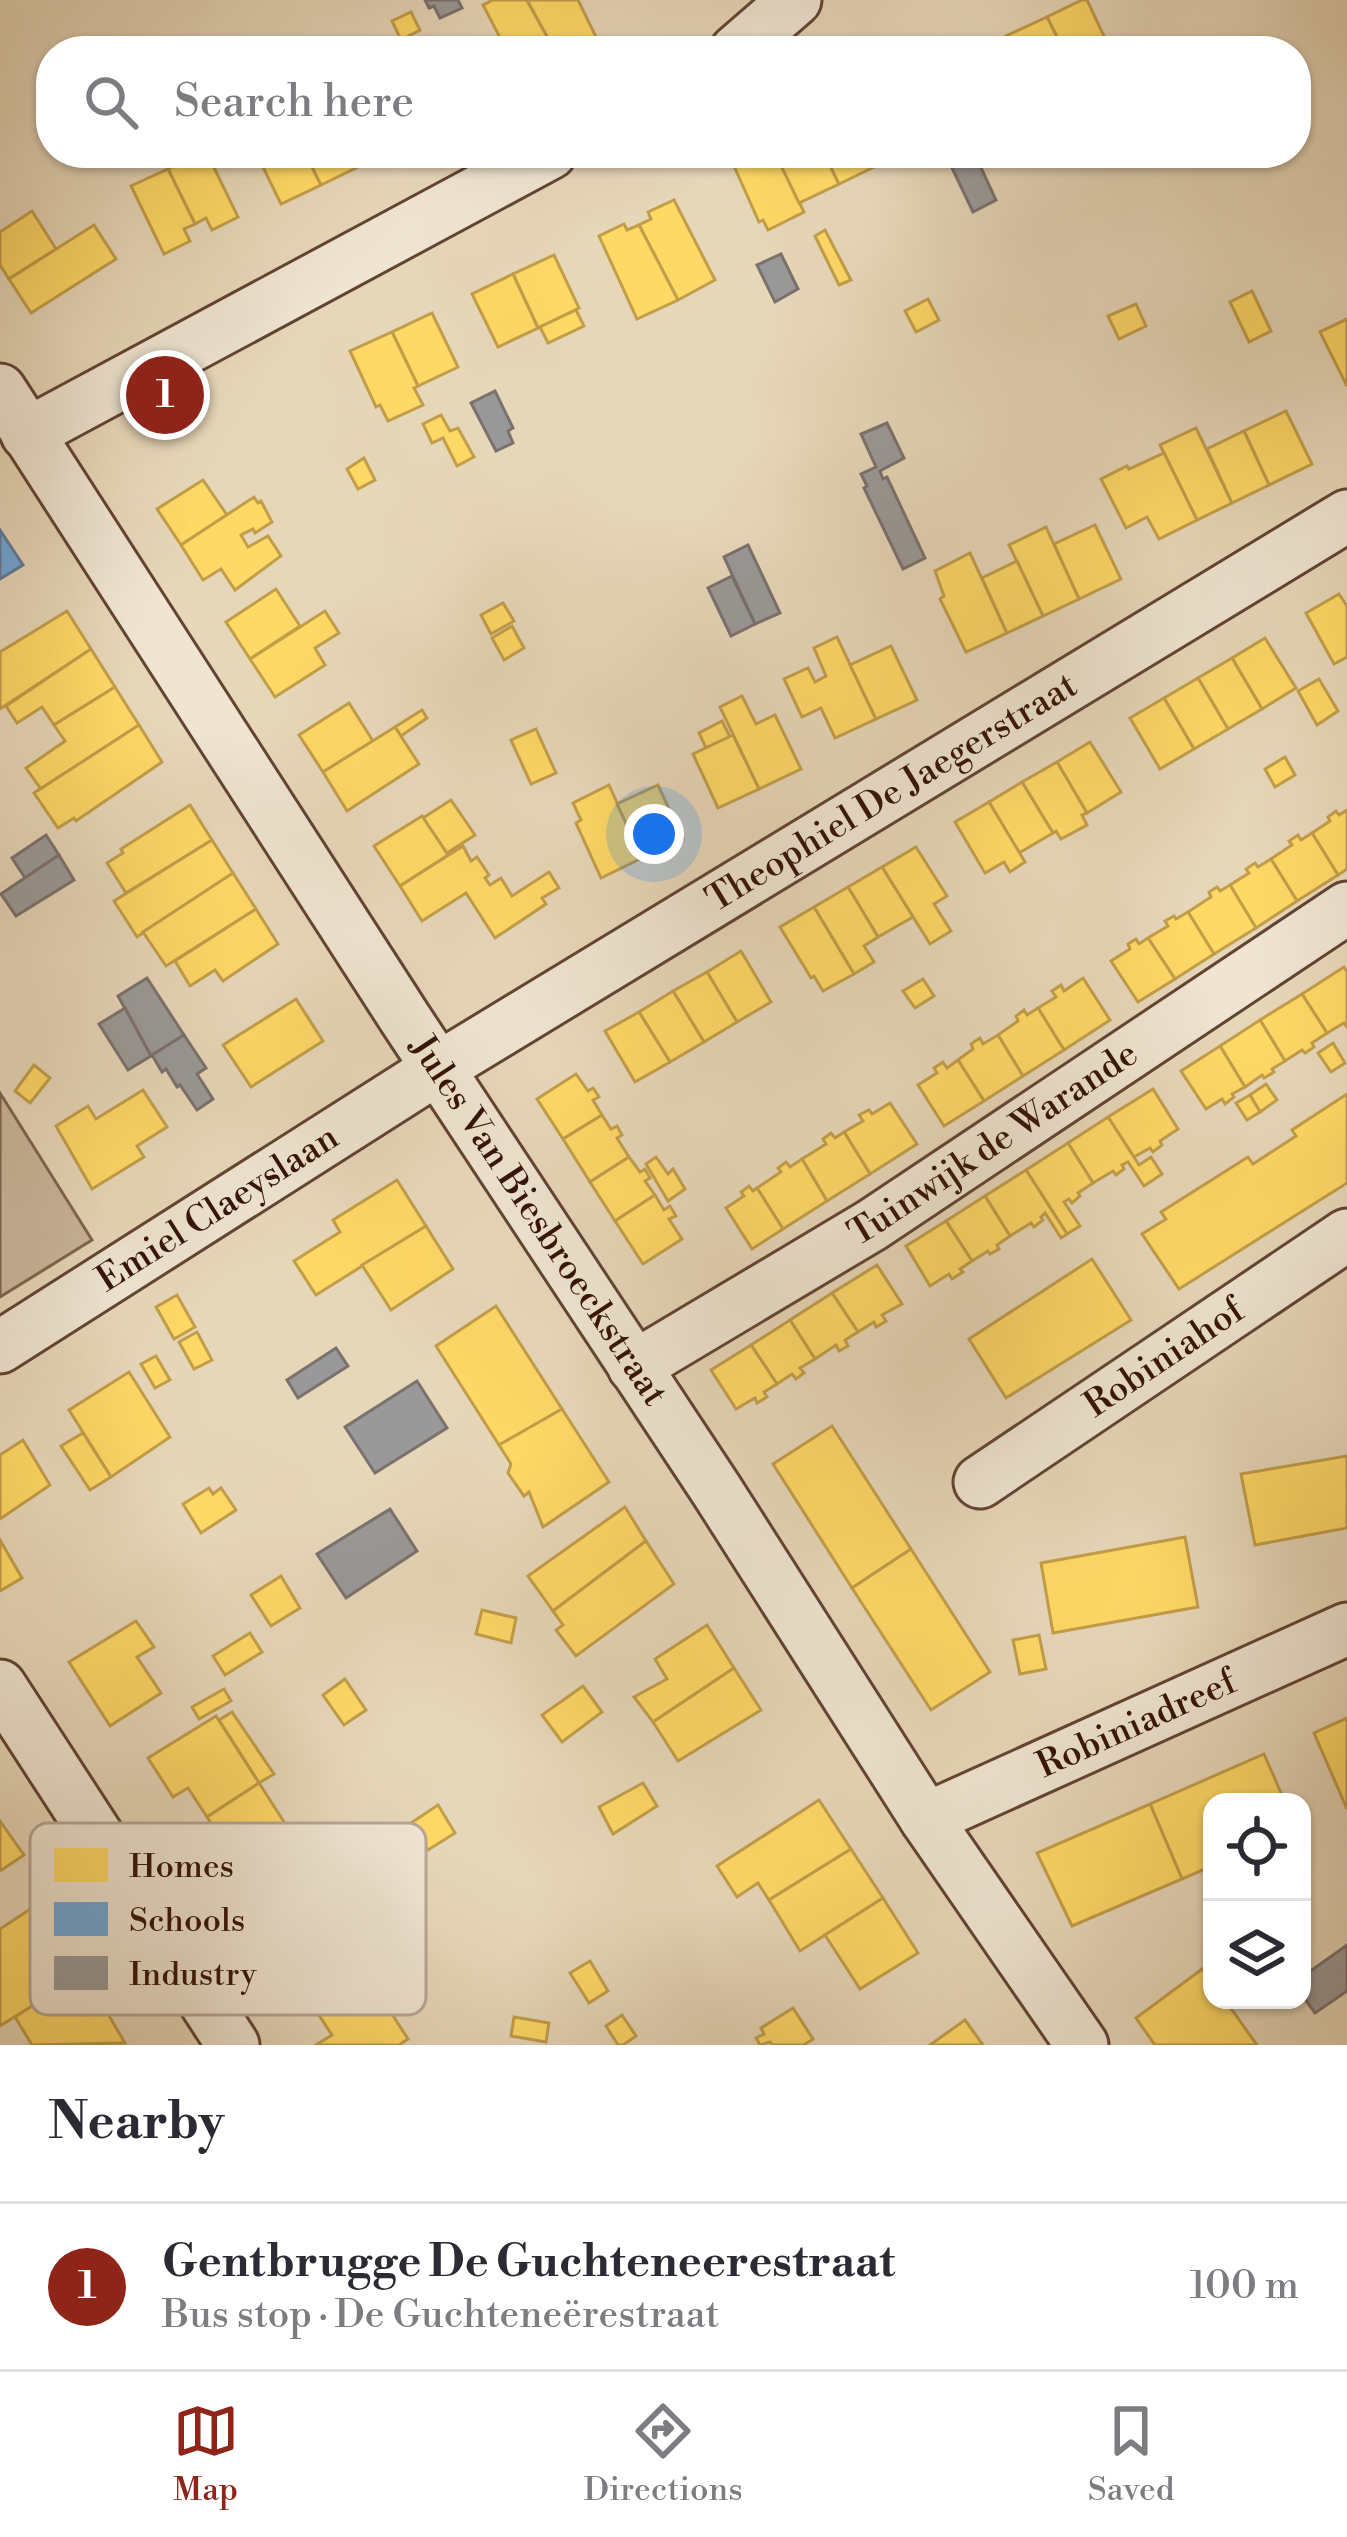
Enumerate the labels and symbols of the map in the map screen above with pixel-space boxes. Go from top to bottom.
pin: 1 [126,350,204,440]
street label: Theophiel De Jaegerstraat [698,663,1085,922]
your location [624,804,684,864]
street label: Jules Van Biesbroeckstraat [399,1025,677,1415]
street label: Tuinwijk de Warande [840,1031,1147,1256]
street label: Emiel Claeyslaan [88,1115,347,1302]
street label: Robiniahof [1076,1287,1254,1428]
street label: Robiniadreef [1030,1659,1245,1788]
legend [30,1823,426,2015]
text: Homes [129,1847,234,1888]
text: Schools [129,1901,245,1942]
text: Industry [129,1955,258,1996]

